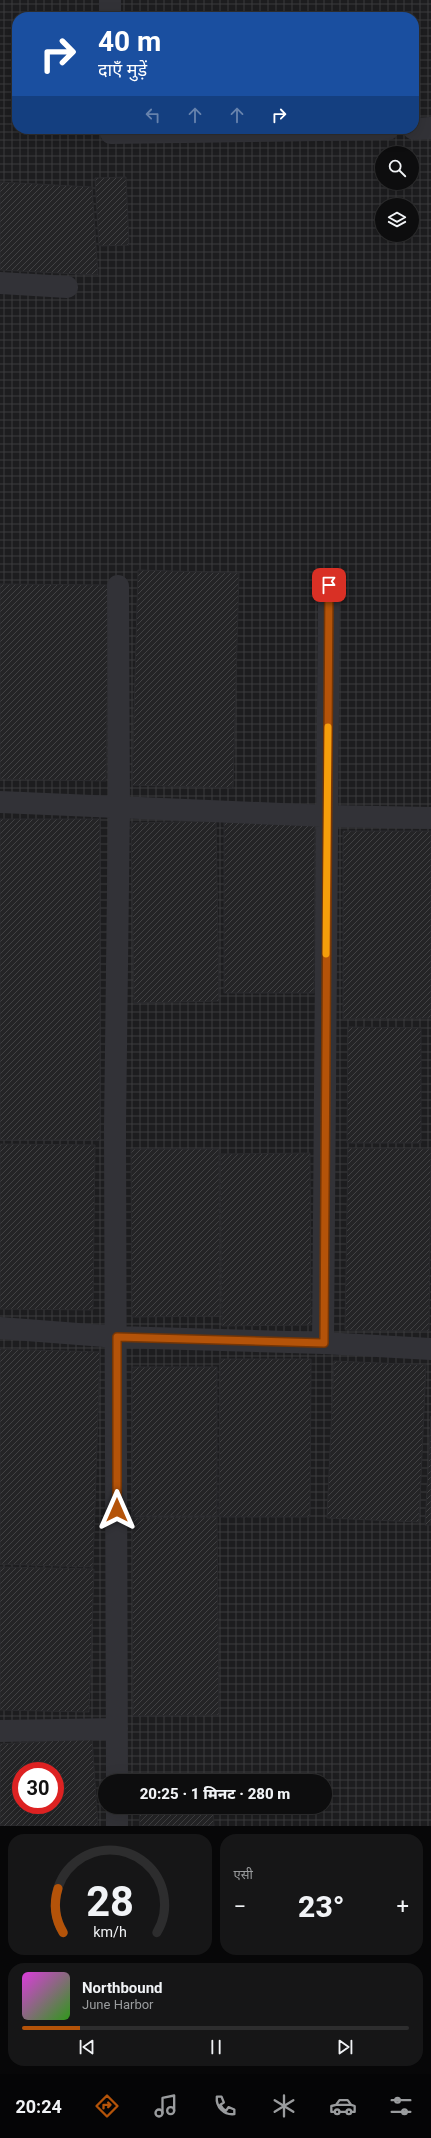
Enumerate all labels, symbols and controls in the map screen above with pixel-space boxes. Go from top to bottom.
text: 40 m [98,25,161,58]
icon: right [32,28,84,80]
text: दाएँ मुड़ें [98,59,147,80]
icon: left [142,104,164,126]
icon: ahead [184,104,206,126]
icon: ahead [226,104,248,126]
icon: right [268,104,290,126]
map controls [375,146,419,242]
button: search [375,146,419,190]
button: layers [375,198,419,242]
pin [312,568,346,602]
icon: arrive [318,574,340,596]
position arrow [96,1489,138,1531]
speed limit sign: 30 [12,1762,64,1814]
text: 20:25 · 1 मिनट · 280 m [140,1785,290,1803]
text: एसी [234,1867,253,1882]
text: 28 [86,1876,134,1925]
text: 23° [298,1889,345,1924]
text: − [234,1894,246,1919]
text: + [397,1894,409,1919]
text: km/h [93,1923,127,1939]
text: Northbound [82,1979,163,1997]
text: June Harbor [82,1997,154,2012]
icon: previous [76,2036,98,2058]
icon: pause [205,2036,227,2058]
icon: next [334,2036,356,2058]
icon: directions [93,2092,121,2120]
icon: music [152,2092,180,2120]
icon: phone [211,2092,239,2120]
icon: climate [270,2092,298,2120]
icon: car [329,2092,357,2120]
icon: filters [387,2092,415,2120]
text: 20:24 [15,2096,62,2117]

